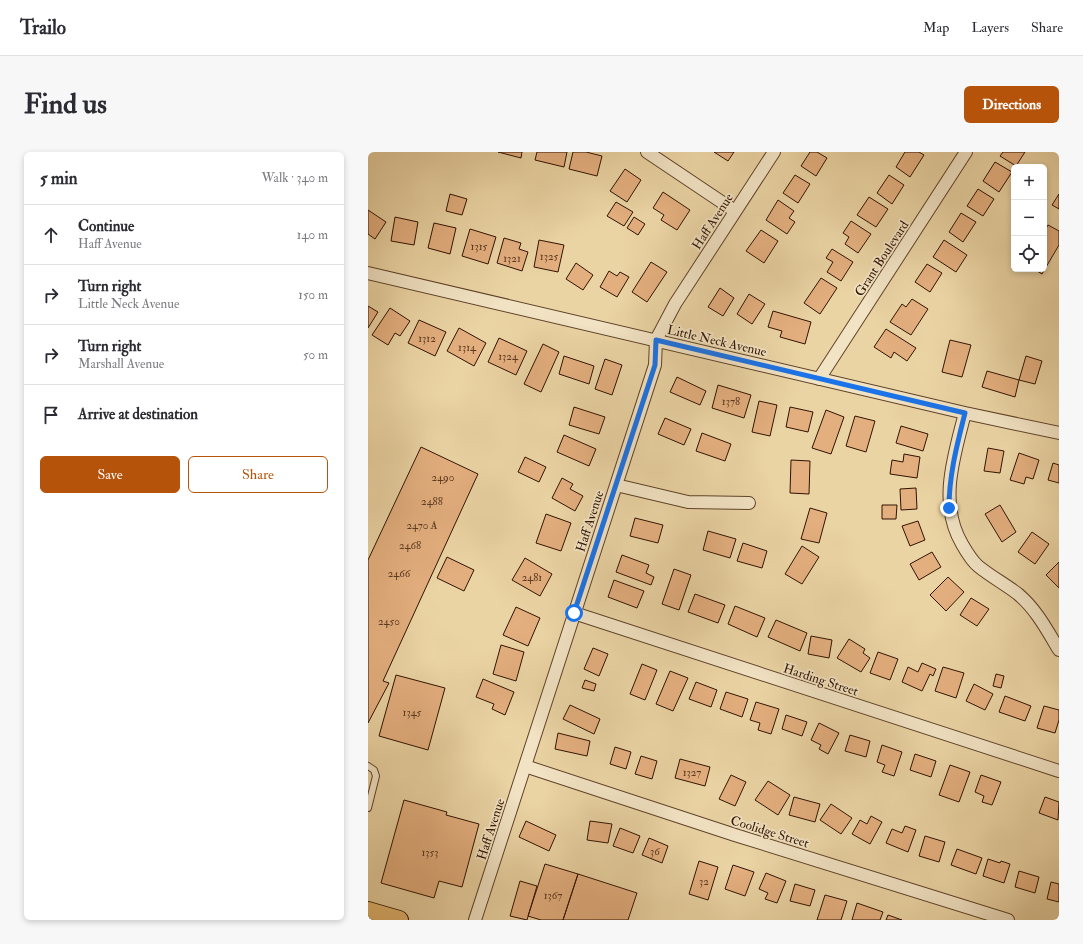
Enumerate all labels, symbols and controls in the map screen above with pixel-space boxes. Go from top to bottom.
text: Trailo [20,16,66,40]
text: Map [923,19,949,36]
text: Layers [971,19,1009,36]
text: Share [1031,19,1063,36]
button: Directions [964,86,1059,123]
text: Find us [24,87,107,122]
map controls [1011,164,1047,272]
button: + [1011,164,1047,200]
text: 5 min [40,168,78,189]
text: Walk · 340 m [262,170,328,186]
street label: Haff Avenue [689,190,737,253]
button: − [1011,200,1047,236]
text: Continue [78,217,134,236]
street label: Grant Boulevard [851,217,913,299]
icon: ahead [40,224,62,246]
text: 140 m [297,227,328,243]
text: Haff Avenue [78,236,142,252]
button: locate [1011,236,1047,272]
house number: 1315 [471,240,488,253]
house number: 1325 [540,250,558,263]
house number: 1321 [503,252,521,265]
text: Turn right [78,277,141,296]
icon: right [40,284,62,306]
text: 150 m [298,287,328,303]
text: Little Neck Avenue [78,296,179,312]
street label: Little Neck Avenue [666,322,768,360]
house number: 1312 [418,332,436,345]
text: Turn right [78,337,141,356]
house number: 1314 [458,341,477,354]
icon: right [40,344,62,366]
text: 50 m [303,347,328,363]
house number: 1324 [498,350,519,363]
text: Marshall Avenue [78,356,164,372]
house number: 1378 [722,395,740,408]
icon: arrive [40,404,62,426]
text: Arrive at destination [78,405,198,424]
button: Save [40,456,180,493]
button: Share [188,456,328,493]
house number: 2490 [432,471,455,484]
street label: Haff Avenue [572,488,608,554]
house number: 2488 [421,495,443,508]
route end [940,499,958,517]
house number: 2470 A [406,519,438,532]
house number: 2468 [399,539,421,552]
house number: 2466 [388,567,412,580]
house number: 2481 [522,571,542,584]
route start [565,604,583,622]
house number: 2450 [378,615,400,628]
street label: Harding Street [781,660,860,700]
house number: 1345 [403,706,422,719]
house number: 1327 [683,766,701,779]
street label: Haff Avenue [473,796,509,862]
street label: Coolidge Street [729,812,811,851]
house number: 36 [650,845,661,858]
house number: 1353 [421,846,439,859]
house number: 32 [699,875,709,888]
house number: 1367 [544,889,562,902]

